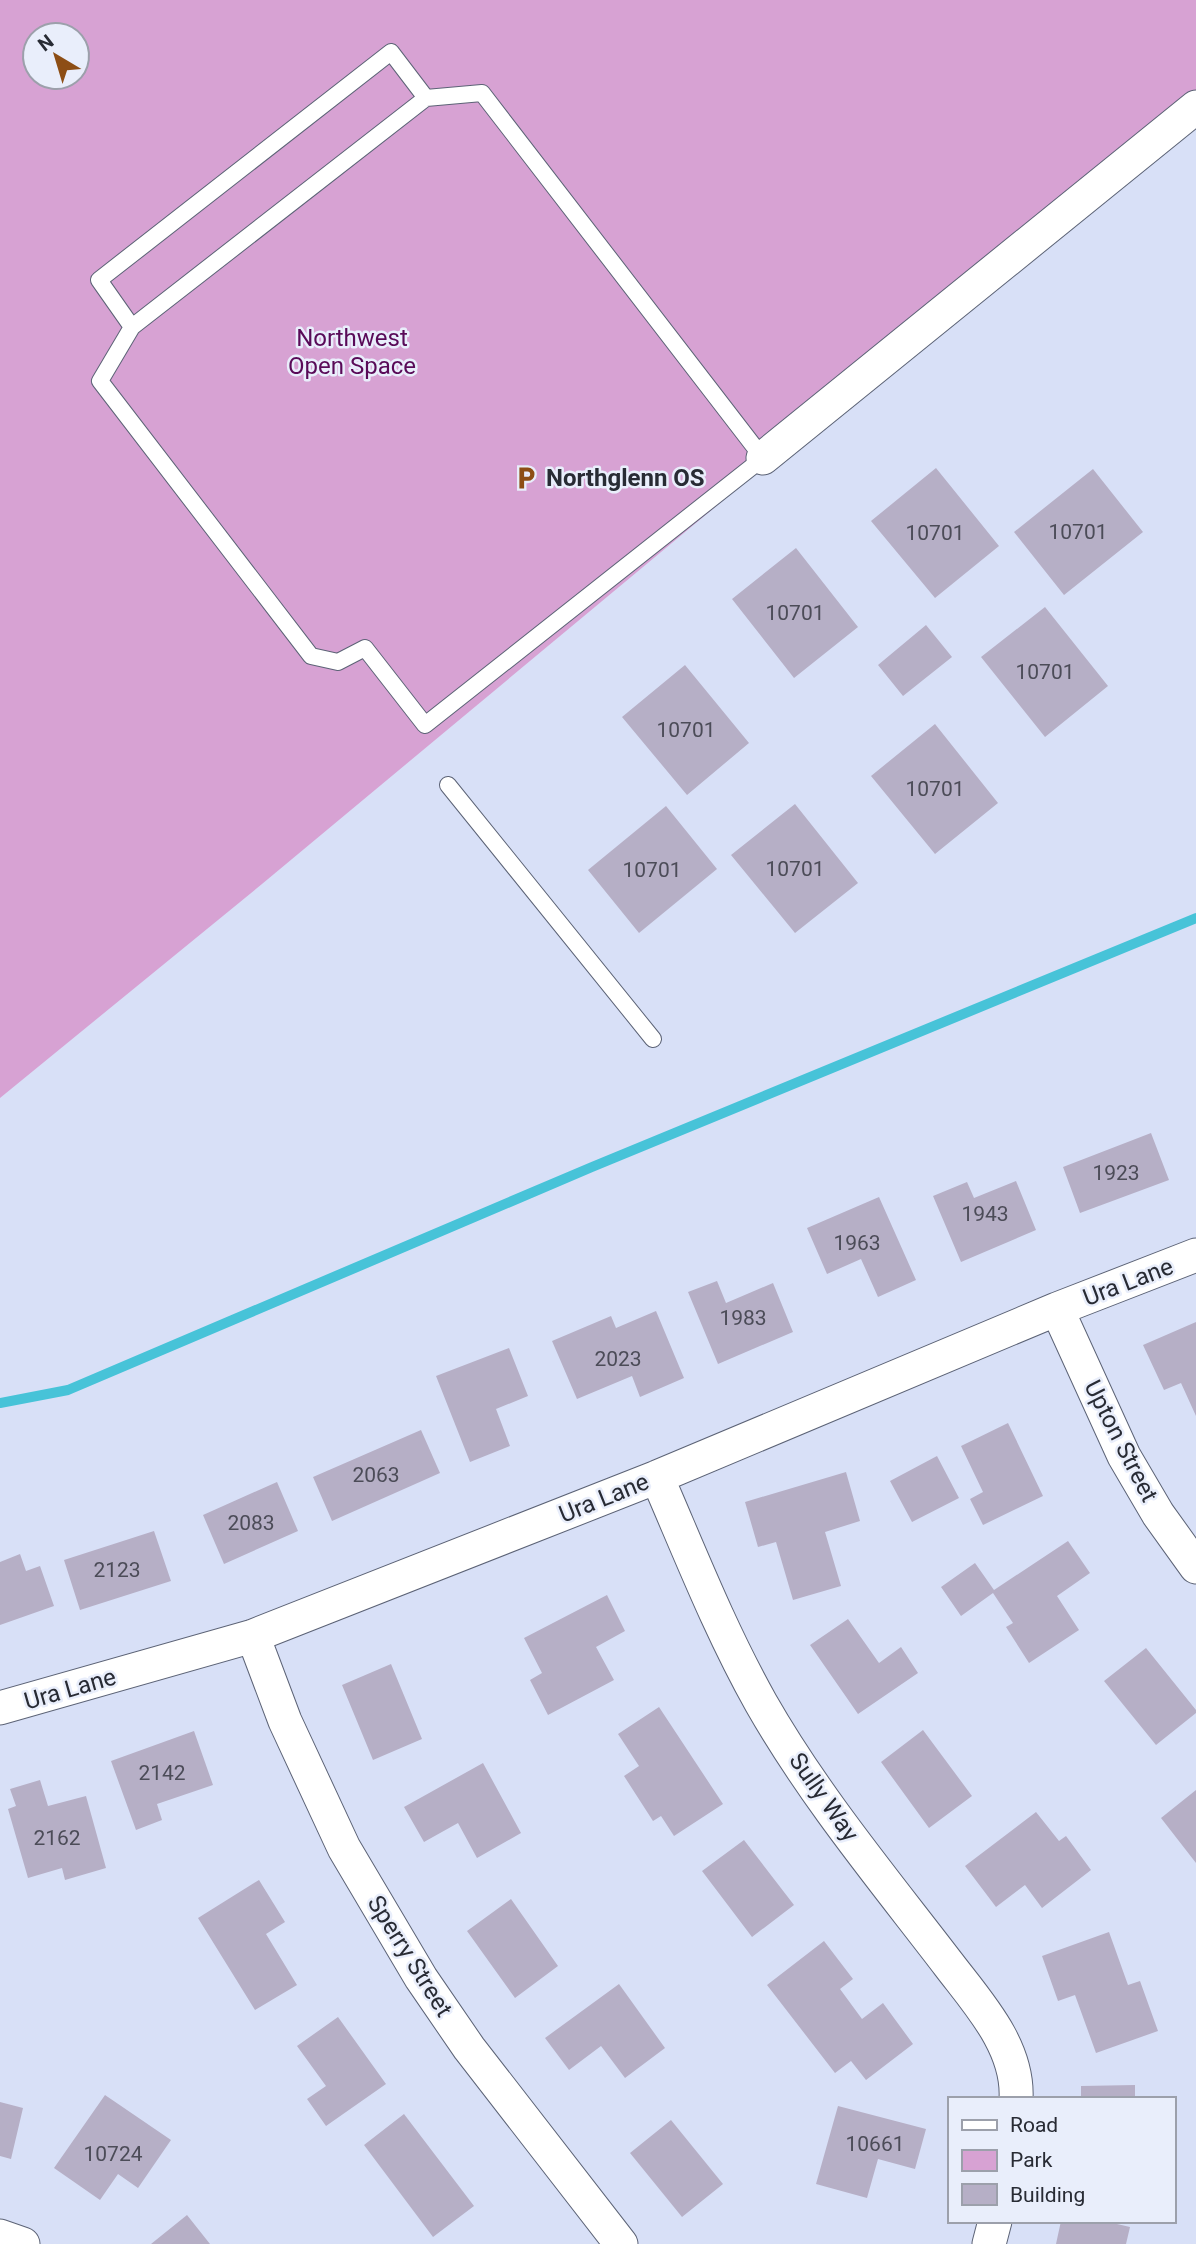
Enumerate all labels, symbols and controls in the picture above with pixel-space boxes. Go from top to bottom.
north arrow [21,21,91,91]
text: N [33,30,58,56]
park label: Northwest Open Space [288,324,416,380]
parking icon: Northglenn OS [512,464,540,492]
place label: Northglenn OS [546,464,705,492]
house number: 10701 [1048,520,1108,544]
house number: 10701 [905,521,965,545]
house number: 10701 [765,601,825,625]
house number: 10701 [1015,660,1075,684]
house number: 10701 [656,718,716,742]
house number: 10701 [905,777,965,801]
house number: 10701 [765,857,825,881]
house number: 10701 [622,858,682,882]
house number: 1923 [1092,1161,1140,1185]
house number: 1943 [961,1202,1009,1226]
house number: 1963 [833,1231,881,1255]
street label: Ura Lane [1079,1252,1177,1312]
house number: 1983 [719,1306,767,1330]
house number: 2023 [594,1347,642,1371]
street label: Upton Street [1078,1375,1164,1507]
house number: 2063 [352,1463,400,1487]
street label: Ura Lane [555,1467,653,1529]
house number: 2083 [227,1511,275,1535]
house number: 2123 [93,1558,141,1582]
street label: Ura Lane [21,1663,119,1715]
street label: Sully Way [783,1747,865,1847]
house number: 2142 [138,1761,186,1785]
house number: 2162 [33,1826,81,1850]
street label: Sperry Street [362,1890,458,2022]
legend [948,2097,1175,2223]
text: Road [1010,2113,1058,2137]
house number: 10661 [845,2132,905,2156]
house number: 10724 [83,2142,143,2166]
text: Park [1010,2148,1053,2172]
text: Building [1010,2183,1085,2207]

